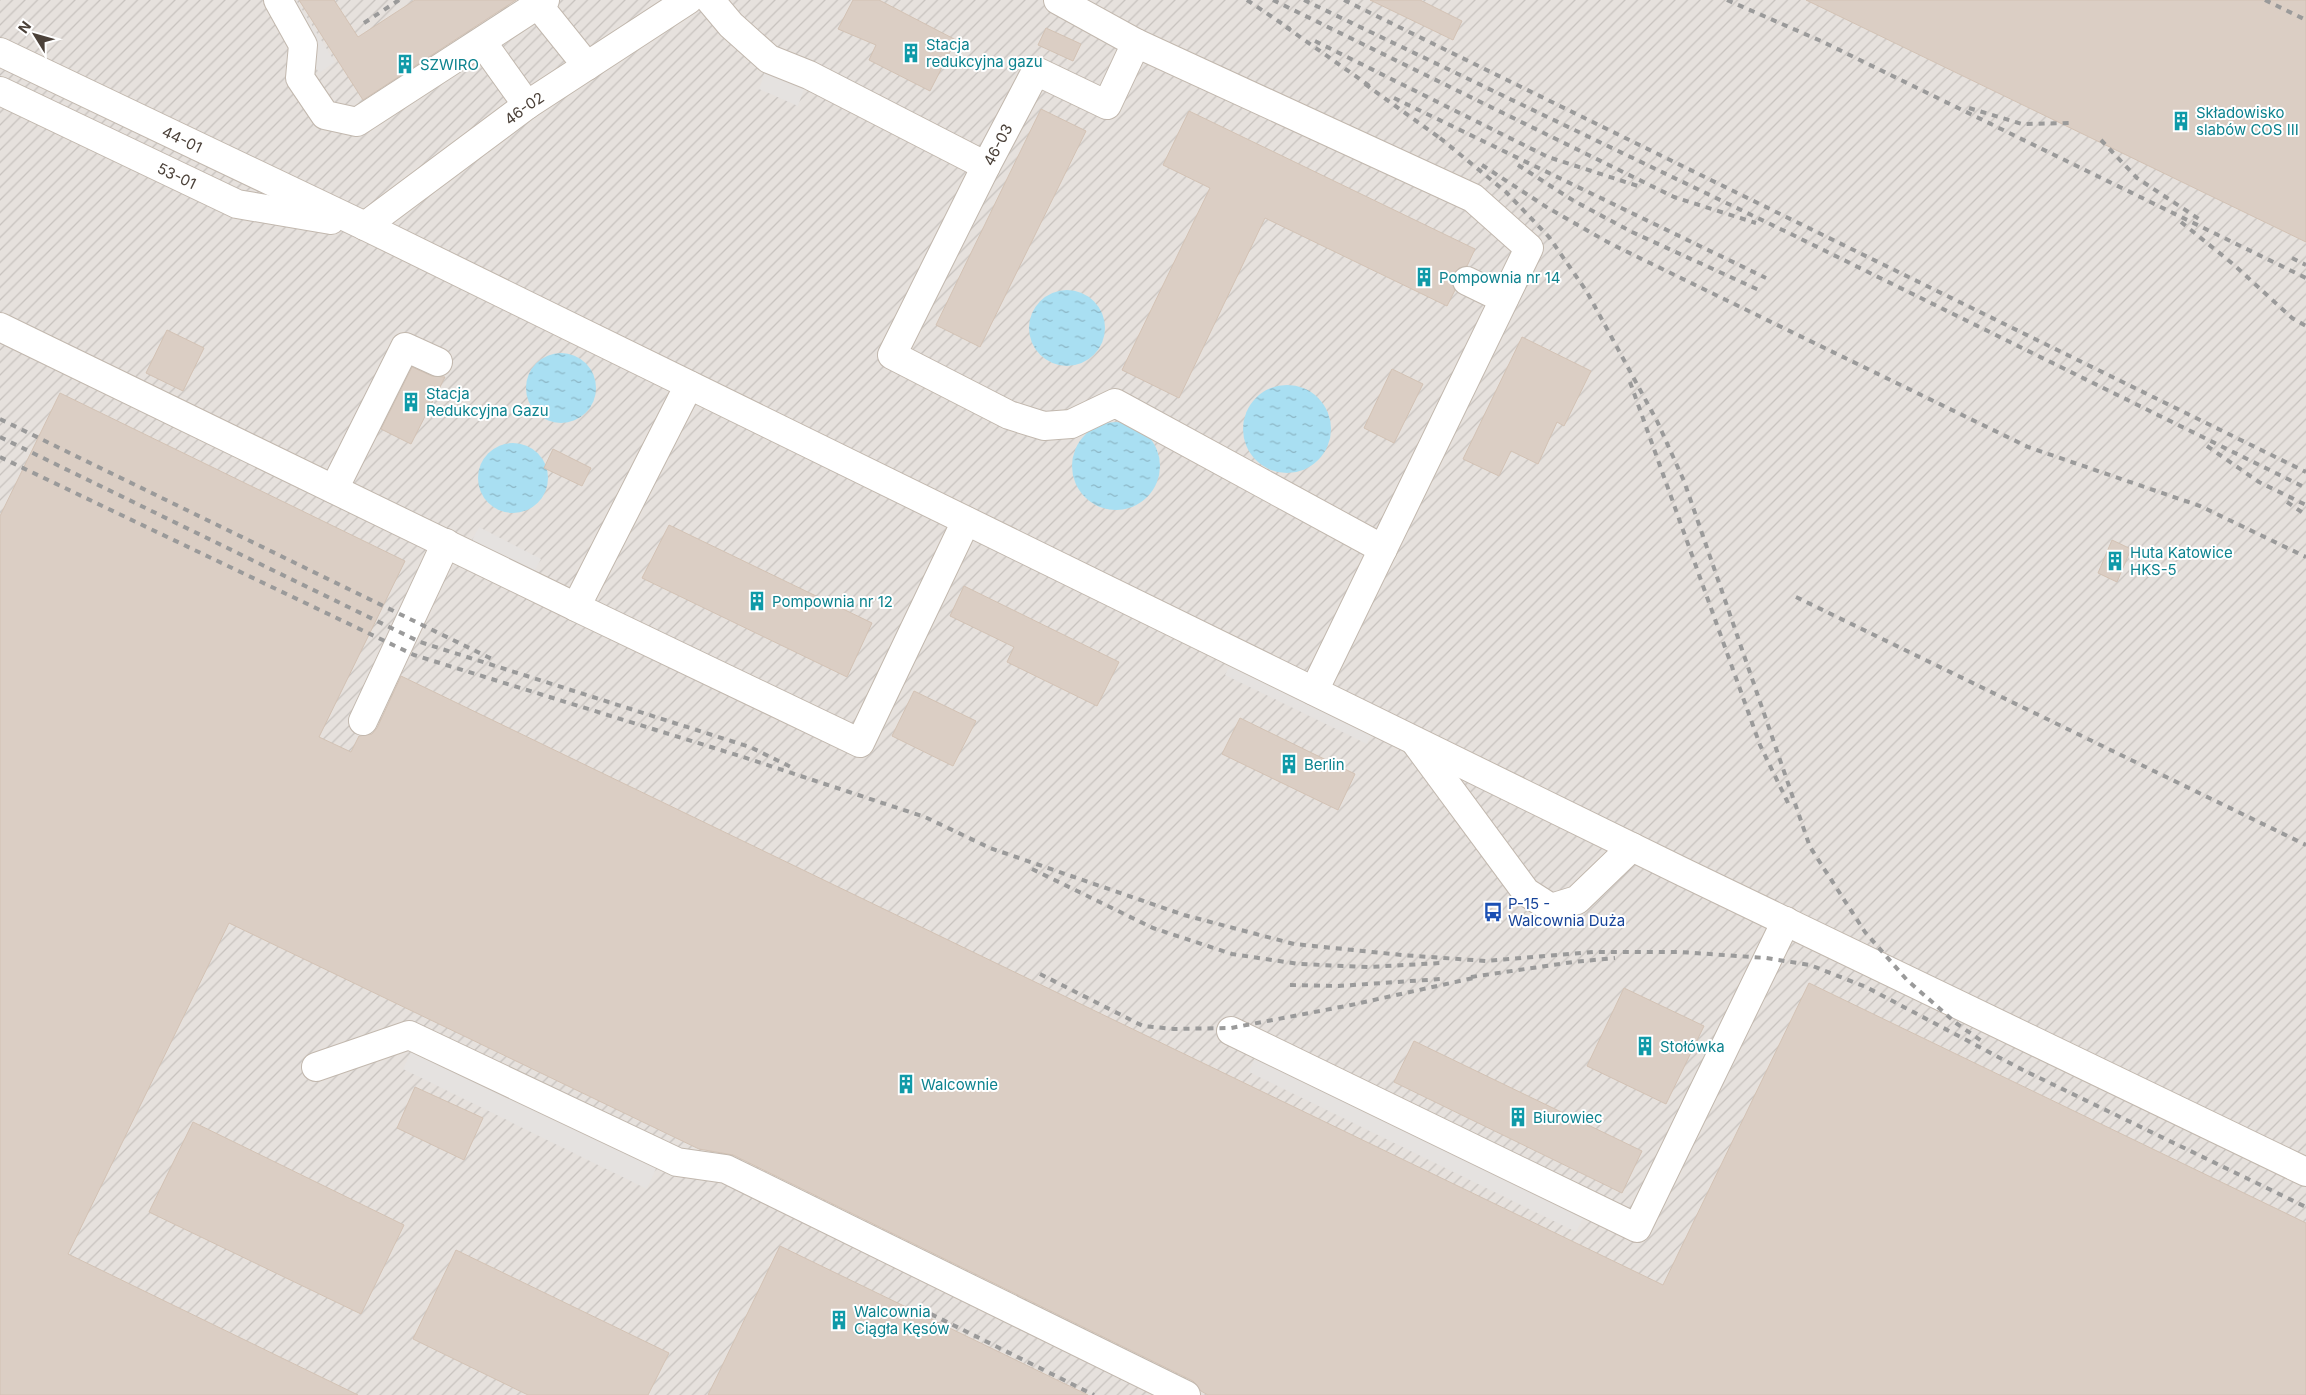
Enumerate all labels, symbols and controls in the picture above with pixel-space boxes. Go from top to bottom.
north arrow [10,10,60,60]
text: N [14,17,34,36]
place label: Stacja redukcyjna gazu [926,35,1043,71]
building icon: Stacja redukcyjna gazu [900,42,922,64]
building icon: SZWIRO [394,53,416,75]
place label: SZWIRO [420,55,479,74]
street label: 46-02 [500,87,547,128]
place label: Składowisko slabów COS III [2196,103,2299,139]
building icon: Składowisko slabów COS III [2170,110,2192,132]
street label: 46-03 [978,120,1016,169]
street label: 44-01 [159,121,205,157]
street label: 53-01 [154,158,199,193]
building icon: Pompownia nr 14 [1413,266,1435,288]
place label: Pompownia nr 14 [1439,268,1560,287]
place label: Stacja Redukcyjna Gazu [426,384,549,420]
building icon: Stacja Redukcyjna Gazu [400,391,422,413]
place label: Huta Katowice HKS-5 [2130,543,2233,579]
building icon: Huta Katowice HKS-5 [2104,550,2126,572]
building icon: Pompownia nr 12 [746,590,768,612]
place label: Pompownia nr 12 [772,592,893,611]
building icon: Berlin [1278,753,1300,775]
place label: Berlin [1304,755,1345,774]
place label: P-15 - Walcownia Duża [1508,894,1625,930]
bus stop icon: P-15 - Walcownia Duża [1482,901,1504,923]
building icon: Stołówka [1634,1035,1656,1057]
place label: Stołówka [1660,1037,1725,1056]
building icon: Walcownie [895,1073,917,1095]
place label: Walcownie [921,1075,998,1094]
building icon: Biurowiec [1507,1106,1529,1128]
place label: Biurowiec [1533,1108,1603,1127]
place label: Walcownia Ciągła Kęsów [854,1302,950,1338]
building icon: Walcownia Ciągła Kęsów [828,1309,850,1331]

